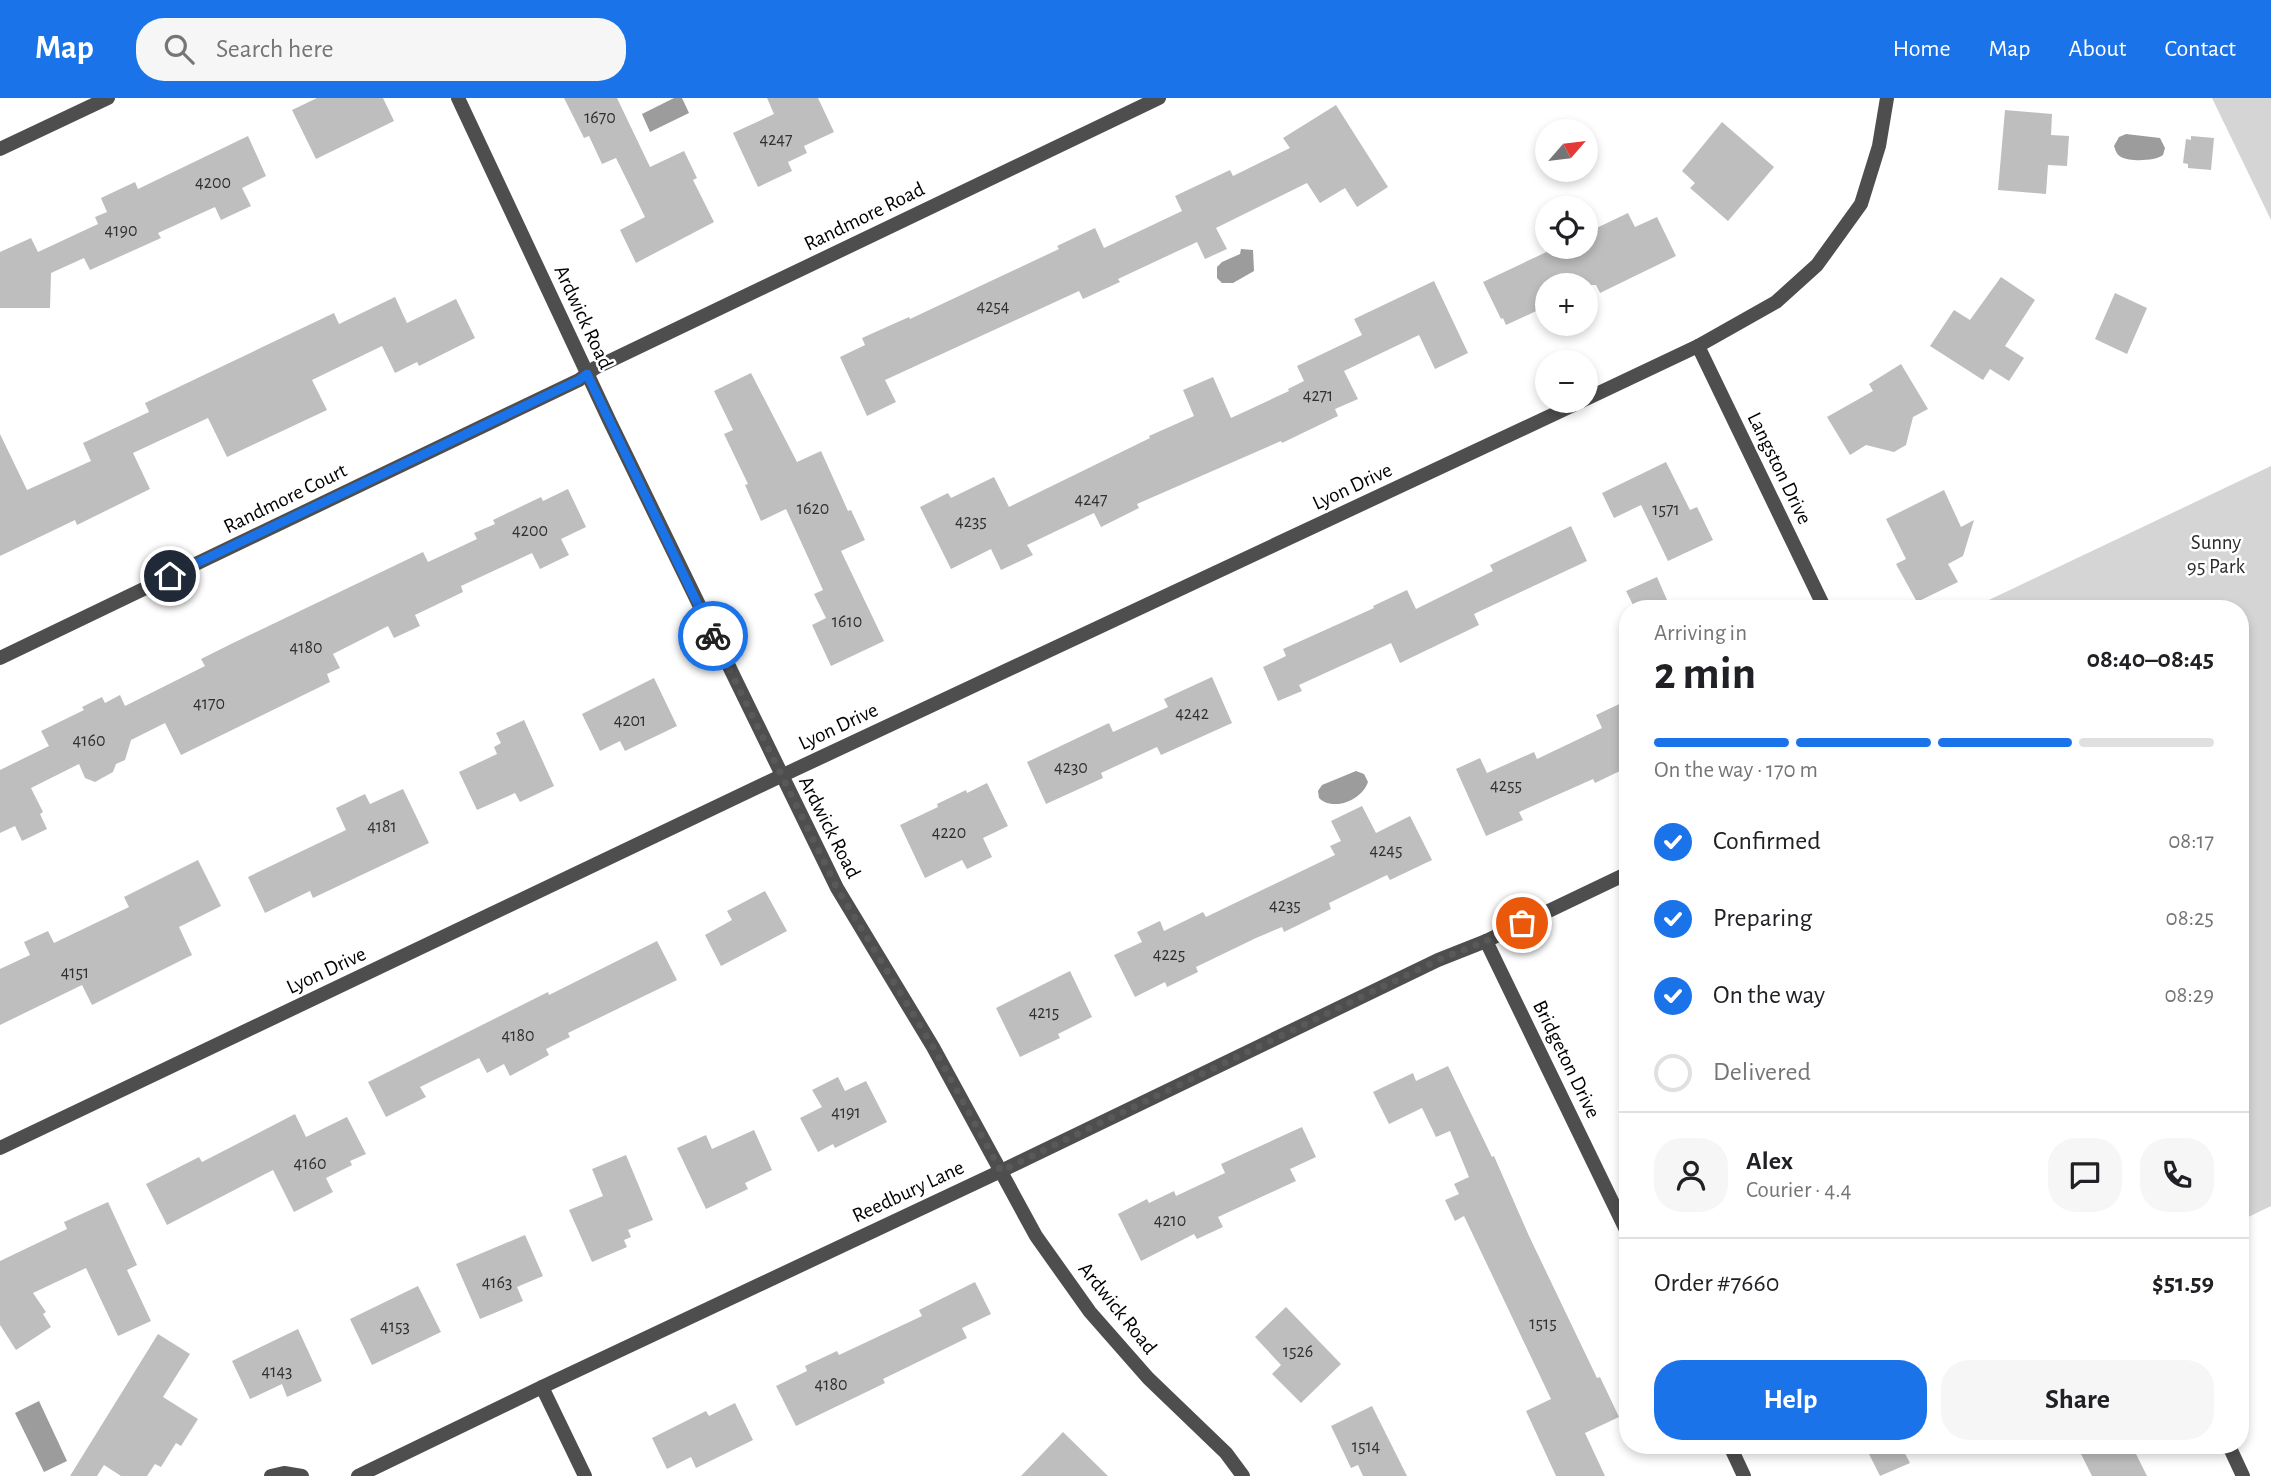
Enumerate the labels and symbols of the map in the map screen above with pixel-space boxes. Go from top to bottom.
house number: 1670 [584,109,616,127]
north arrow [1535,119,1598,182]
house number: 4247 [759,131,793,149]
house number: 4200 [195,174,231,192]
street label: Randmore Road [801,178,928,255]
house number: 4190 [105,222,137,240]
street label: Ardwick Road [550,262,617,372]
house number: 4254 [976,298,1010,316]
house number: 4271 [1303,387,1333,405]
street label: Langston Drive [1743,409,1816,527]
street label: Lyon Drive [1309,459,1395,514]
street label: Randmore Court [220,460,350,537]
house number: 4247 [1074,491,1108,509]
house number: 1620 [797,500,829,518]
house number: 1571 [1652,501,1680,519]
house number: 4235 [955,513,987,531]
house number: 4200 [512,522,548,540]
park label: Sunny 95 Park [2187,532,2246,577]
pin [140,546,200,606]
courier [678,601,748,671]
house number: 1610 [832,613,862,631]
house number: 4180 [290,639,322,657]
house number: 4170 [193,695,225,713]
street label: Lyon Drive [795,699,881,754]
house number: 4242 [1175,705,1209,723]
house number: 4201 [614,712,646,730]
house number: 4160 [73,732,105,750]
house number: 4230 [1054,759,1088,777]
street label: Ardwick Road [795,773,864,882]
house number: 4255 [1490,777,1522,795]
house number: 4181 [367,818,397,836]
house number: 4220 [932,824,966,842]
house number: 4245 [1369,842,1403,860]
pin [1492,893,1552,953]
house number: 4235 [1269,897,1301,915]
street label: Lyon Drive [283,943,369,998]
house number: 4225 [1153,946,1185,964]
house number: 4151 [61,964,89,982]
street label: Bridgeton Drive [1529,997,1604,1121]
house number: 4215 [1029,1004,1059,1022]
house number: 4180 [502,1027,534,1045]
house number: 4191 [831,1104,861,1122]
house number: 4160 [294,1155,326,1173]
street label: Reedbury Lane [849,1156,967,1226]
house number: 4210 [1154,1212,1186,1230]
street label: Ardwick Road [1074,1258,1161,1358]
house number: 4163 [482,1274,512,1292]
house number: 1515 [1529,1315,1557,1333]
house number: 4153 [380,1318,410,1336]
house number: 1526 [1283,1343,1313,1361]
house number: 4143 [262,1363,292,1381]
house number: 4180 [815,1376,847,1394]
house number: 1514 [1352,1438,1381,1456]

